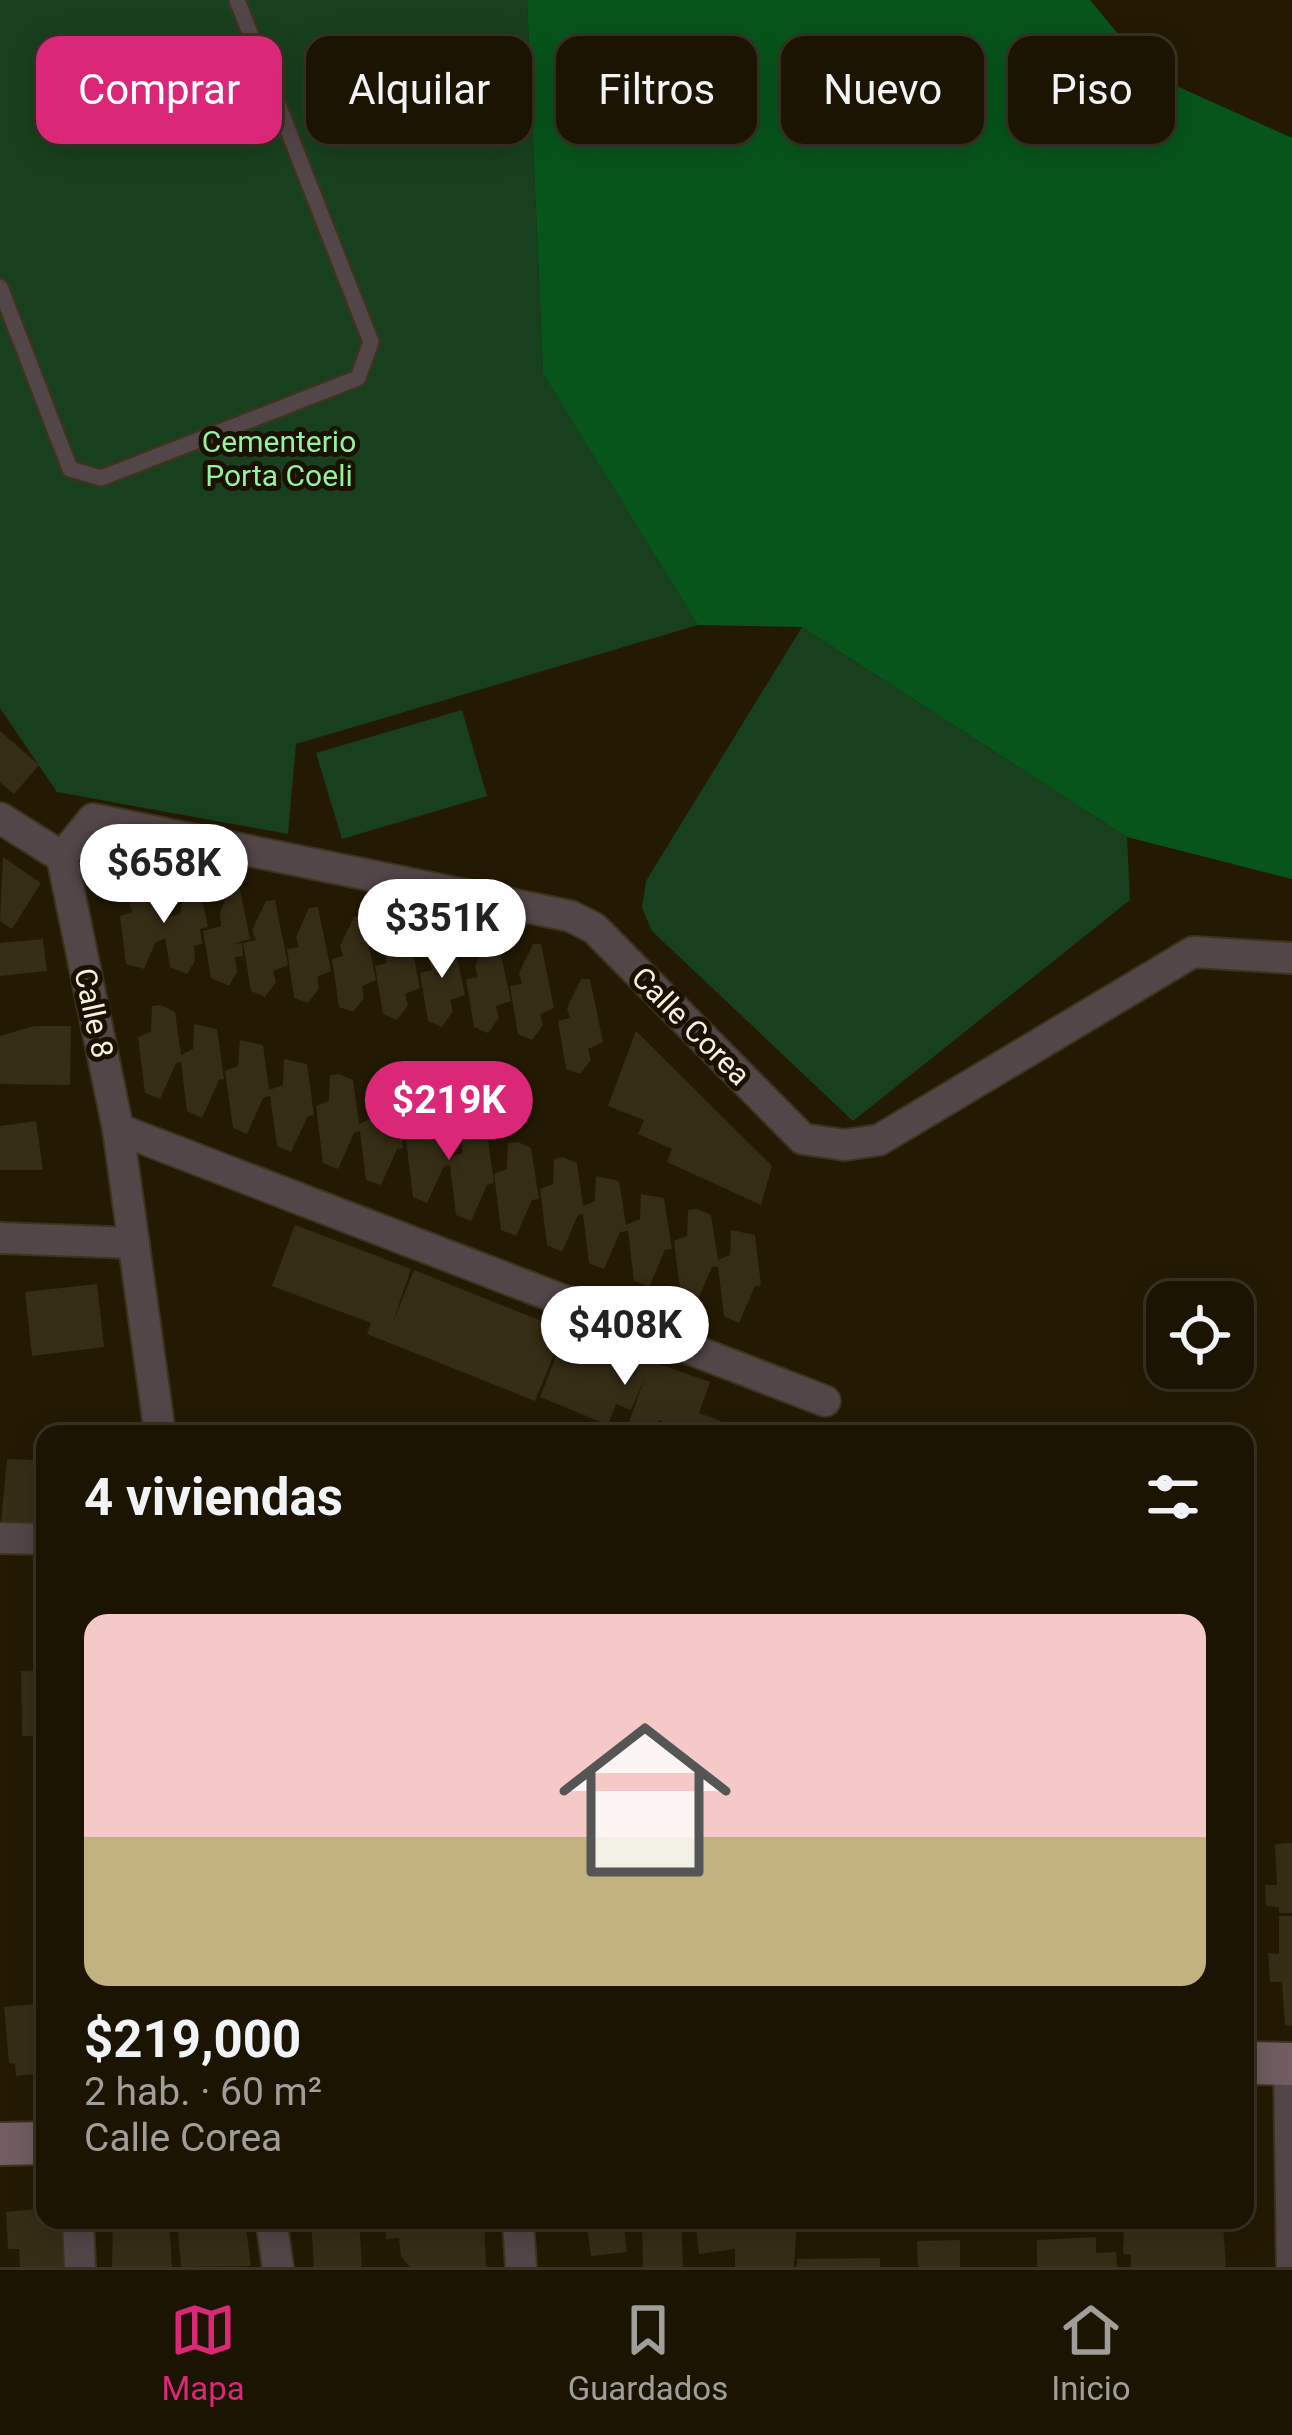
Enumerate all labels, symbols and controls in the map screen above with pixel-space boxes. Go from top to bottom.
chip: Comprar [36,36,282,144]
chip: Alquilar [306,36,532,144]
chip: Filtros [556,36,757,144]
chip: Nuevo [781,36,984,144]
chip: Piso [1008,36,1175,144]
park label: Cementerio Porta Coeli [202,424,356,493]
pin: $658K [80,824,248,926]
text: $658K [107,840,221,886]
pin: $351K [358,879,526,981]
text: $351K [385,895,499,941]
street label: Calle Corea [625,960,757,1092]
street label: Calle 8 [67,965,121,1061]
pin: $219K [365,1061,533,1163]
text: $219K [392,1077,506,1123]
map controls [1146,1281,1254,1389]
button: locate [1146,1281,1254,1389]
pin: $408K [541,1286,709,1388]
text: $408K [568,1302,682,1348]
icon: filters [1140,1464,1206,1530]
text: 4 viviendas [84,1468,343,1527]
icon: home [537,1692,753,1908]
text: $219,000 [84,2010,301,2069]
text: 2 hab. · 60 m² [84,2069,322,2115]
text: Calle Corea [84,2115,282,2161]
tab: Mapa [161,2297,245,2408]
tab: Guardados [568,2297,728,2408]
tab: Inicio [1051,2297,1131,2408]

